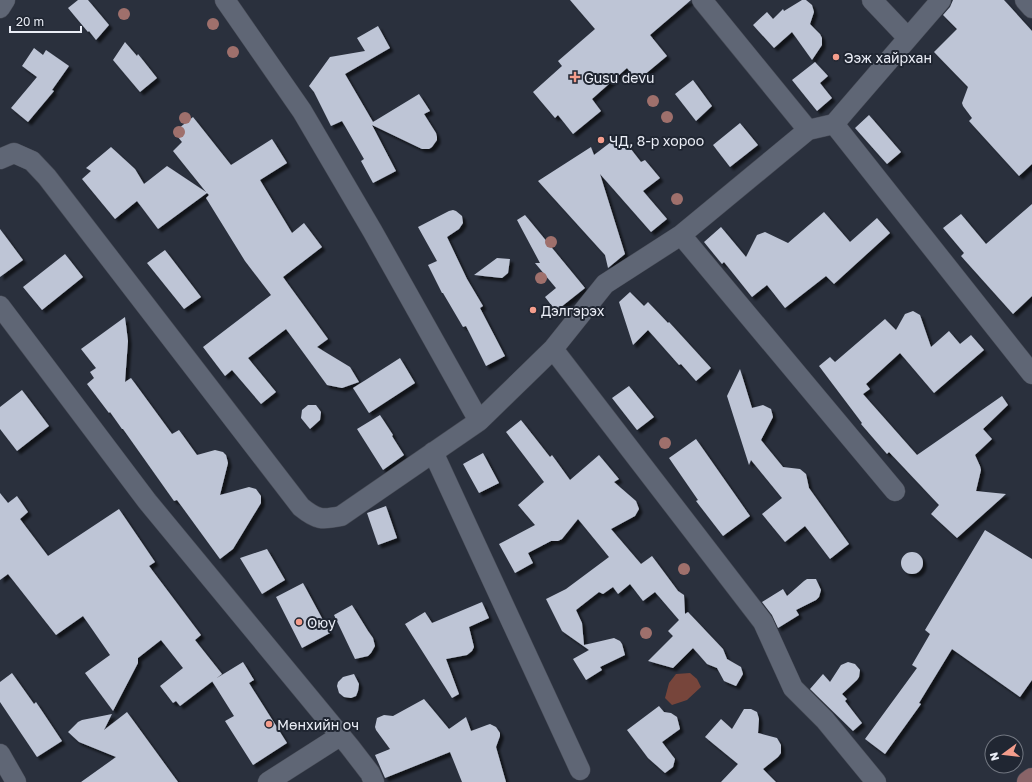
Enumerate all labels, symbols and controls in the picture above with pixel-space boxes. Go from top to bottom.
scale bar [10,8,81,34]
text: 20 m [16,14,44,29]
place label: Ээж хайрхан [844,49,932,66]
marker: Ээж хайрхан [831,52,841,62]
place label: Gusu devu [584,69,655,86]
marker: Gusu devu [569,71,581,83]
place label: ЧД, 8-р хороо [609,132,704,149]
marker: ЧД, 8-р хороо [596,135,606,145]
place label: Дэлгэрэх [541,302,605,319]
marker: Дэлгэрэх [528,305,538,315]
place label: Оюу [307,614,336,631]
marker: Оюу [294,617,304,627]
place label: Мөнхийн оч [277,716,359,733]
marker: Мөнхийн оч [264,719,274,729]
north arrow [984,734,1024,774]
text: N [986,751,1001,762]

